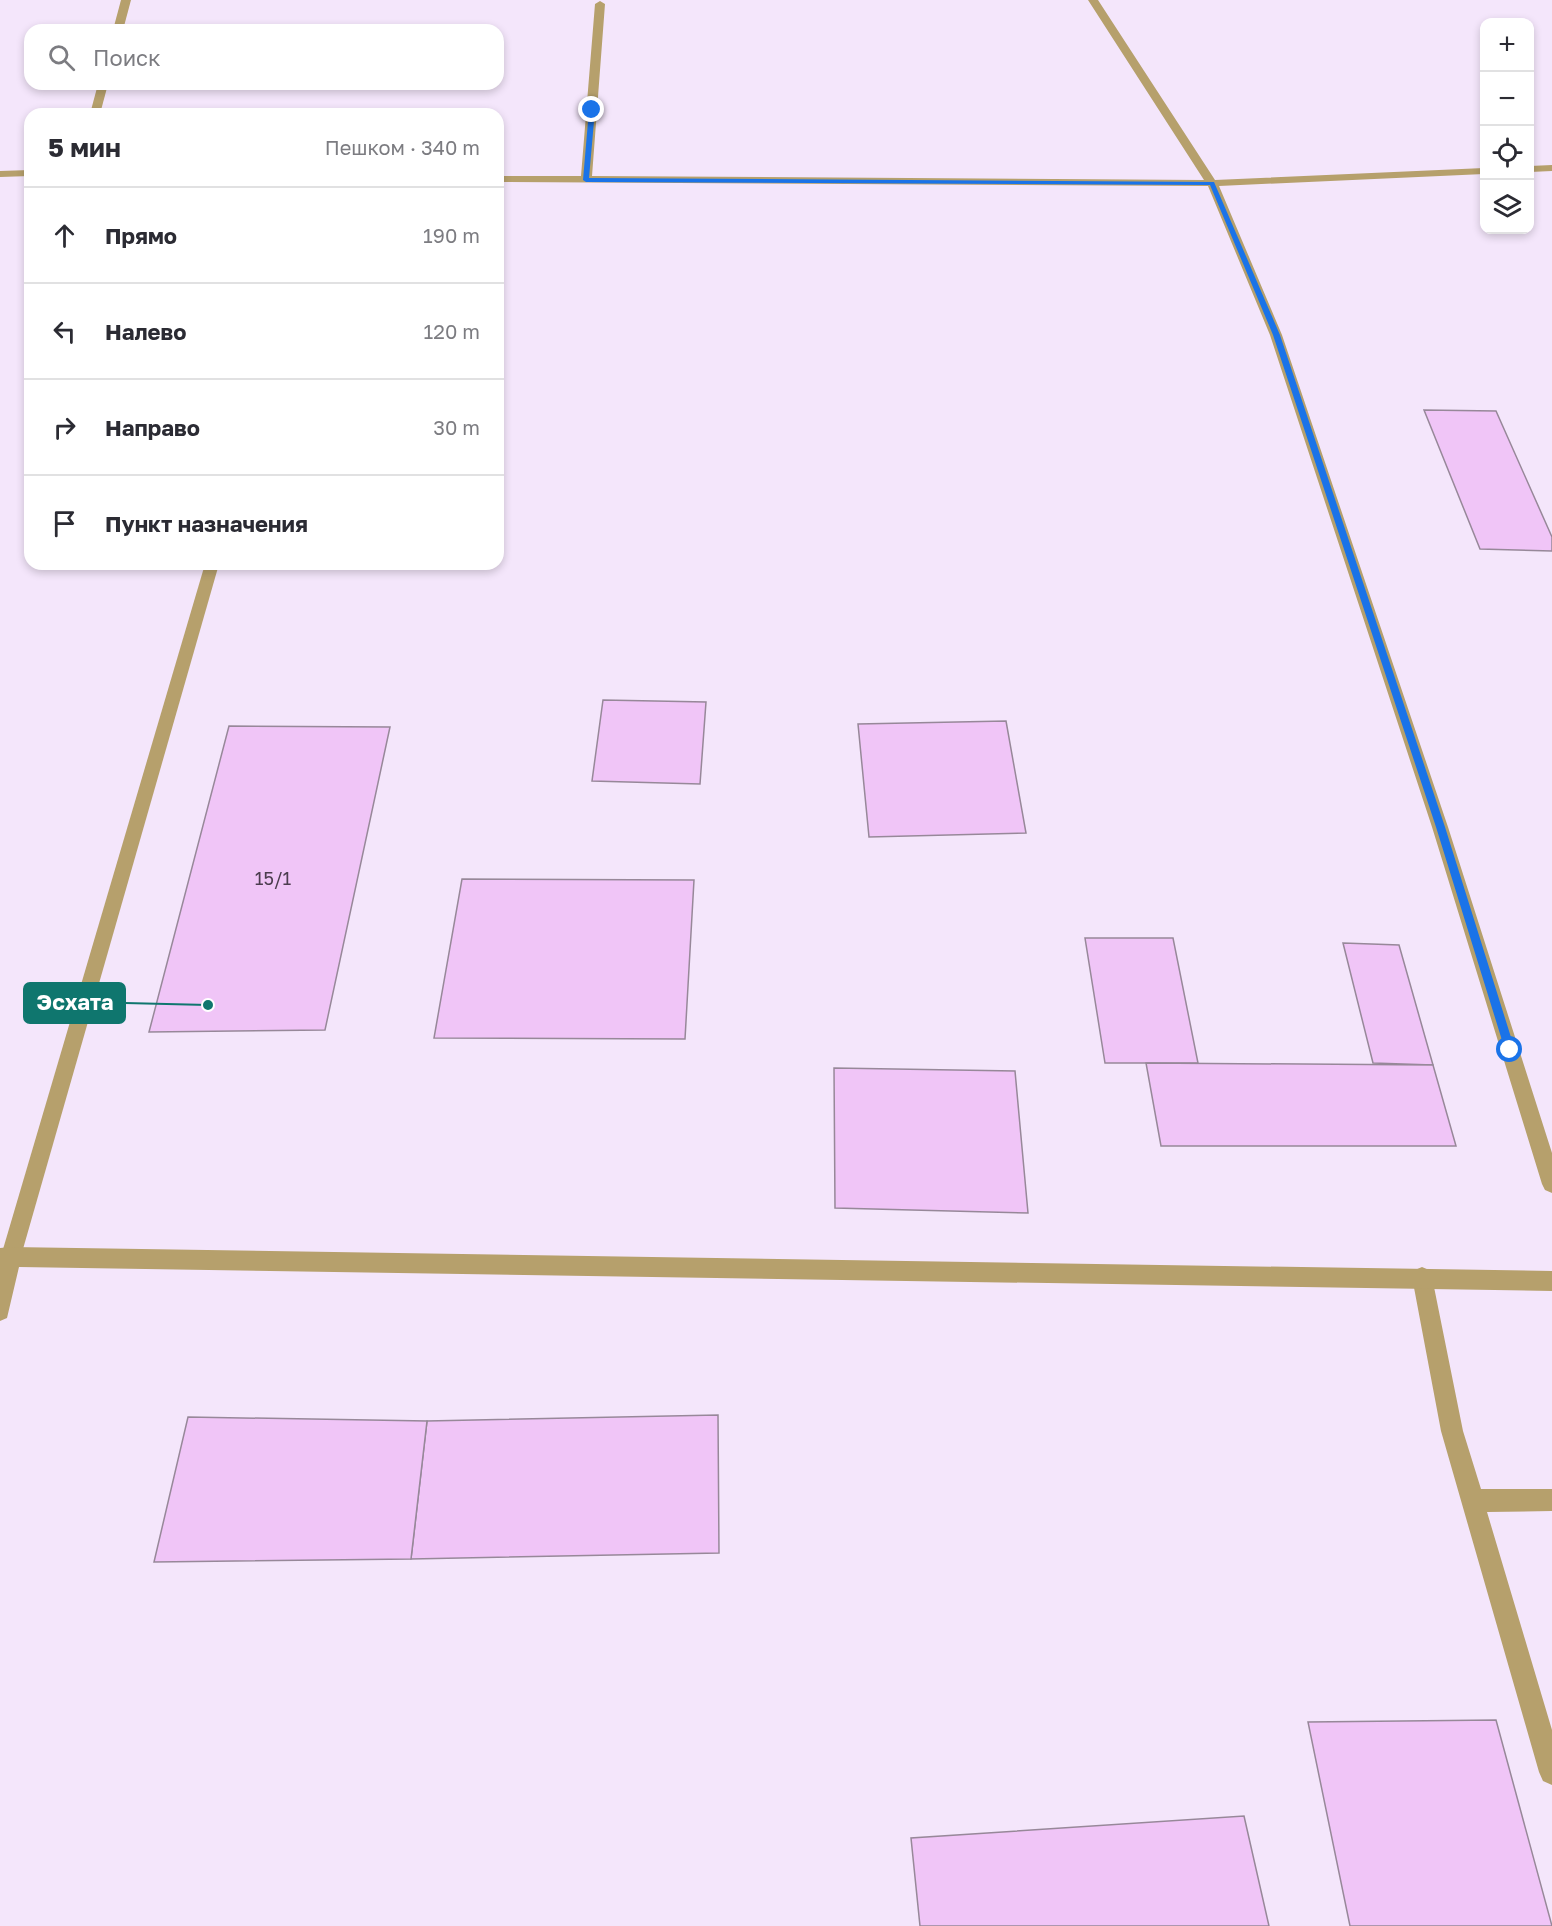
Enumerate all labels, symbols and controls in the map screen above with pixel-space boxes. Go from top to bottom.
map controls [1480,18,1534,234]
button: + [1480,18,1534,72]
search box [24,24,504,90]
icon: search [45,41,78,74]
text: Поиск [93,44,161,71]
button: − [1480,72,1534,126]
route end [578,96,604,122]
button: locate [1480,126,1534,180]
text: 5 мин [48,132,121,163]
text: Пешком · 340 m [325,135,480,159]
button: layers [1480,180,1534,234]
icon: ahead [48,219,81,252]
text: Прямо [105,222,177,249]
text: 190 m [423,223,480,247]
icon: left [48,315,81,348]
text: Налево [105,318,187,345]
text: 120 m [424,319,480,343]
icon: right [48,411,81,444]
text: Направо [105,414,200,441]
text: 30 m [433,415,480,439]
icon: arrive [48,507,81,540]
text: Пункт назначения [105,510,308,537]
house number: 15/1 [255,867,292,889]
callout: Эсхата [24,983,125,1023]
text: Эсхата [37,988,113,1015]
route start [1496,1036,1522,1062]

